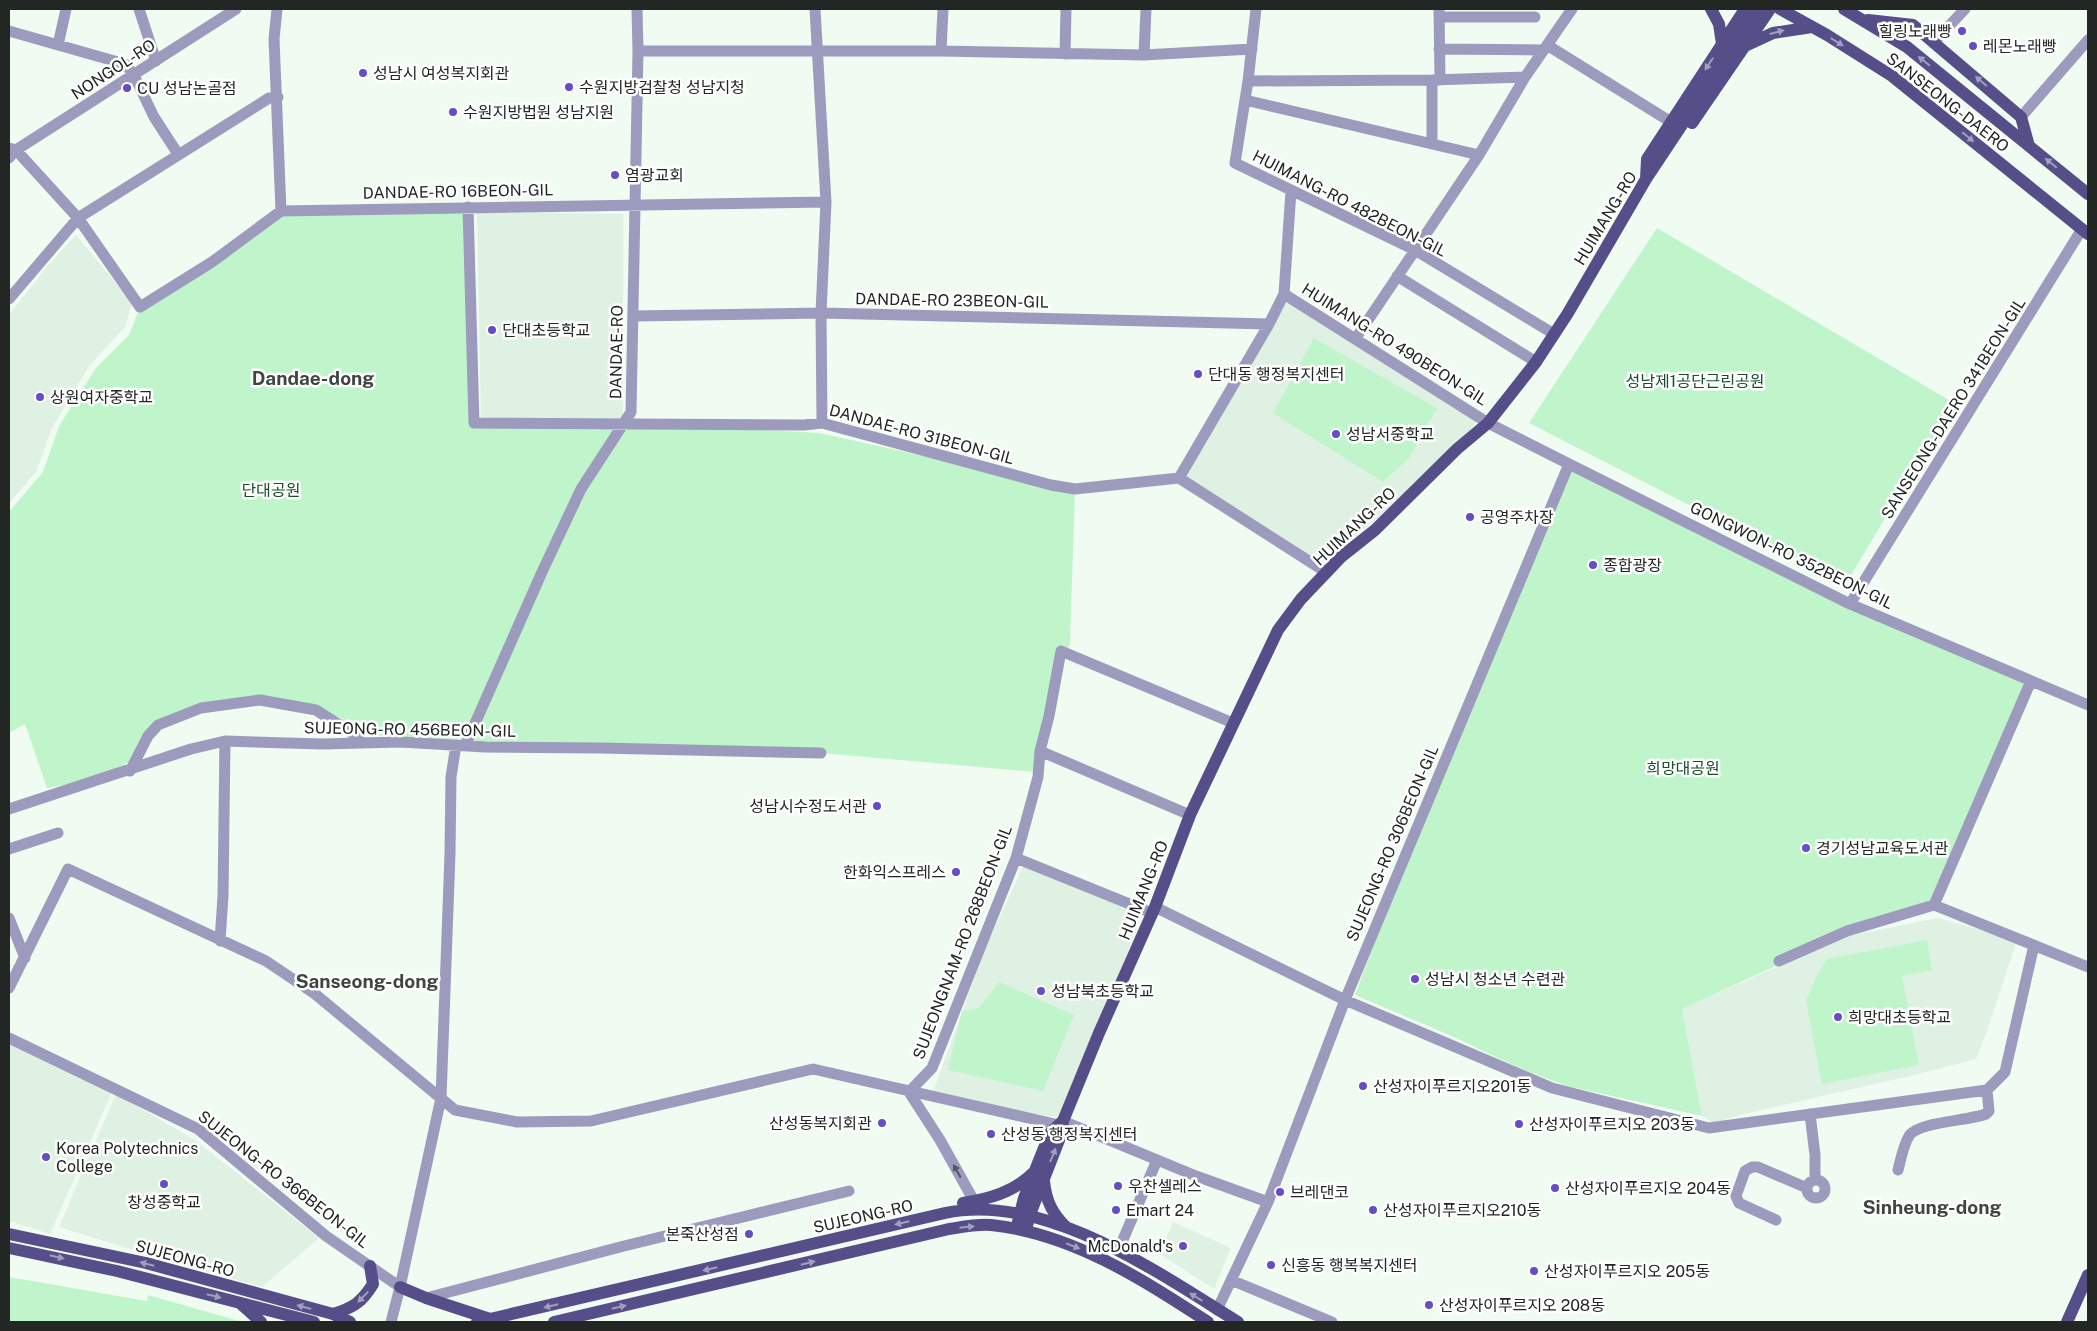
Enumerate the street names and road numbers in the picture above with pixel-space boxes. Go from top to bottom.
street label: NONGOL-RO [68,35,159,104]
street label: SANSEONG-DAERO [1883,49,2013,156]
street label: HUIMANG-RO 482BEON-GIL [1249,146,1450,261]
street label: HUIMANG-RO [1570,168,1641,268]
street label: DANDAE-RO 16BEON-GIL [363,180,553,203]
street label: HUIMANG-RO 490BEON-GIL [1298,279,1491,410]
street label: DANDAE-RO 23BEON-GIL [855,289,1049,312]
street label: SANSEONG-DAERO 341BEON-GIL [1877,294,2030,522]
street label: DANDAE-RO [606,305,627,399]
street label: DANDAE-RO 31BEON-GIL [827,401,1016,468]
street label: HUIMANG-RO [1309,483,1399,569]
street label: GONGWON-RO 352BEON-GIL [1687,498,1897,613]
street label: SUJEONG-RO 456BEON-GIL [304,718,516,741]
street label: SUJEONG-RO 306BEON-GIL [1342,742,1443,944]
street label: SUJEONGNAM-RO 268BEON-GIL [909,822,1016,1062]
street label: HUIMANG-RO [1115,838,1172,943]
street label: SUJEONG-RO 366BEON-GIL [194,1107,373,1252]
street label: SUJEONG-RO [811,1196,915,1237]
street label: SUJEONG-RO [133,1236,237,1281]

